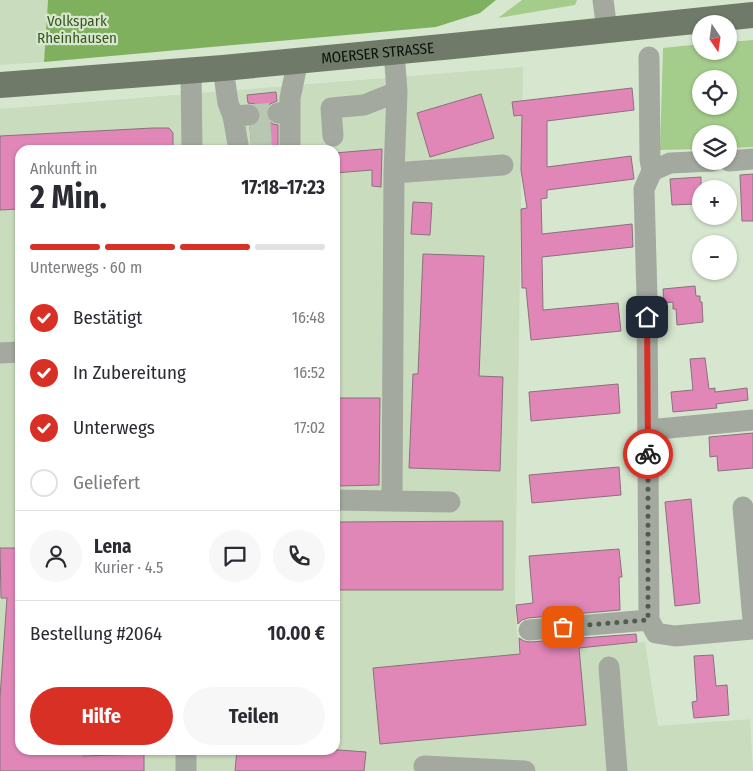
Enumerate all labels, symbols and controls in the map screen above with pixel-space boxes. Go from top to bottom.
park label: Volkspark Rheinhausen [37,12,117,47]
north arrow [692,15,738,60]
map controls [692,15,737,280]
street label: MOERSER STRASSE [320,39,435,68]
button: locate [692,70,737,115]
button: layers [692,125,737,170]
text: Ankunft in [30,159,97,178]
text: 17:18–17:23 [241,176,325,199]
text: 2 Min. [30,178,107,216]
button: + [692,180,737,225]
button: − [692,235,737,280]
text: Unterwegs · 60 m [30,258,142,277]
pin [626,296,668,338]
icon: home [633,303,661,331]
icon: check [30,304,58,332]
text: Bestätigt [73,306,142,329]
text: 16:48 [292,308,325,327]
icon: check [30,359,58,387]
text: In Zubereitung [73,361,186,384]
text: 16:52 [293,363,325,382]
icon: check [30,414,58,442]
text: Unterwegs [73,416,155,439]
text: 17:02 [294,418,325,437]
courier [623,429,673,479]
icon: bike [634,440,662,468]
text: Geliefert [73,471,140,494]
button: person [30,530,82,582]
button: chat [209,530,261,582]
button: phone [273,530,325,582]
text: Lena [94,535,132,558]
text: Kurier · 4.5 [94,558,163,577]
pin [542,606,584,648]
icon: bag [549,613,577,641]
text: Bestellung #2064 [30,622,162,645]
text: 10.00 € [268,622,325,645]
button: Hilfe [30,687,173,745]
button: Teilen [183,687,325,745]

